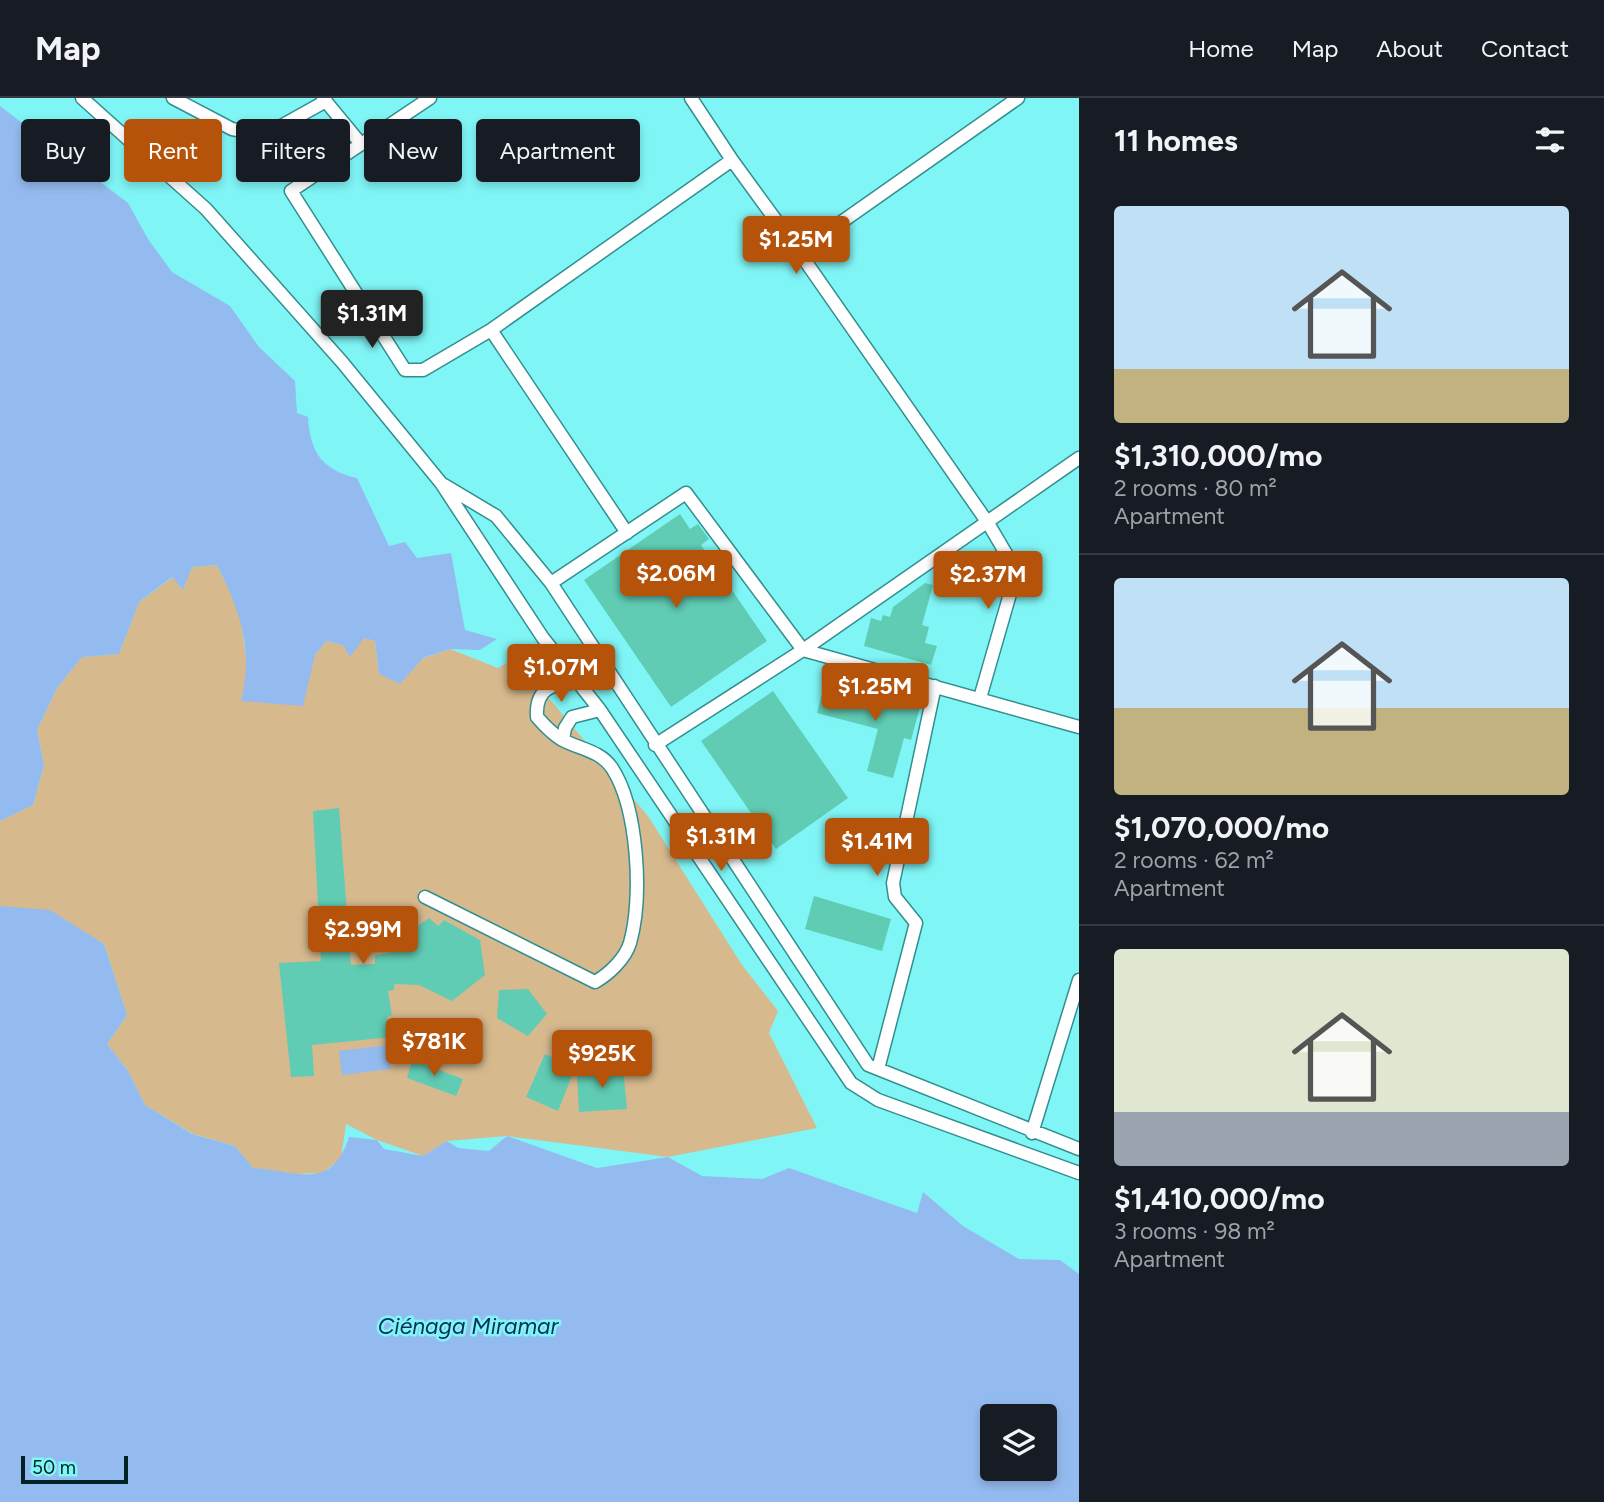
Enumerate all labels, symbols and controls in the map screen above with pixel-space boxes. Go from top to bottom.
text: Map [35,29,101,68]
text: Home [1188,34,1254,63]
text: Map [1292,34,1338,63]
text: About [1376,34,1443,63]
text: Contact [1481,34,1569,63]
chip: Buy [21,119,110,182]
chip: Rent [124,119,222,182]
chip: Filters [236,119,350,182]
chip: New [364,119,462,182]
chip: Apartment [476,119,640,182]
icon: filters [1531,121,1569,159]
text: 11 homes [1114,122,1238,159]
pin: $1.25M [739,216,853,276]
text: $1.25M [759,225,833,253]
icon: home [1279,251,1405,377]
pin: $1.31M [315,290,429,350]
text: $1.31M [337,299,407,327]
text: $1,310,000/mo [1114,437,1322,474]
text: 2 rooms · 80 m² [1114,474,1277,502]
text: Apartment [1114,502,1225,530]
pin: $2.06M [619,550,733,610]
pin: $2.37M [931,552,1045,611]
text: $2.06M [636,559,716,587]
text: $2.37M [949,560,1027,588]
icon: home [1279,623,1405,749]
pin: $1.07M [504,644,618,704]
text: $1.07M [523,653,599,681]
pin: $1.25M [818,664,932,723]
text: $1.25M [838,672,912,700]
text: $1,070,000/mo [1114,809,1329,846]
pin: $1.31M [664,814,778,873]
pin: $1.41M [820,818,934,878]
text: $1.31M [686,822,756,850]
text: $1.41M [841,827,913,855]
text: 2 rooms · 62 m² [1114,846,1274,874]
text: Apartment [1114,874,1225,902]
pin: $2.99M [306,906,420,966]
text: $2.99M [324,915,402,943]
icon: home [1279,994,1405,1120]
pin: $781K [385,1018,483,1078]
text: $781K [402,1027,466,1055]
pin: $925K [553,1030,651,1090]
text: $925K [568,1039,636,1067]
text: $1,410,000/mo [1114,1180,1325,1217]
text: 3 rooms · 98 m² [1114,1217,1275,1245]
text: Apartment [1114,1245,1225,1273]
water label: Ciénaga Miramar [378,1312,559,1340]
map controls [980,1404,1057,1481]
button: layers [980,1404,1057,1481]
scale bar [21,1453,128,1485]
text: 50 m [32,1456,76,1479]

